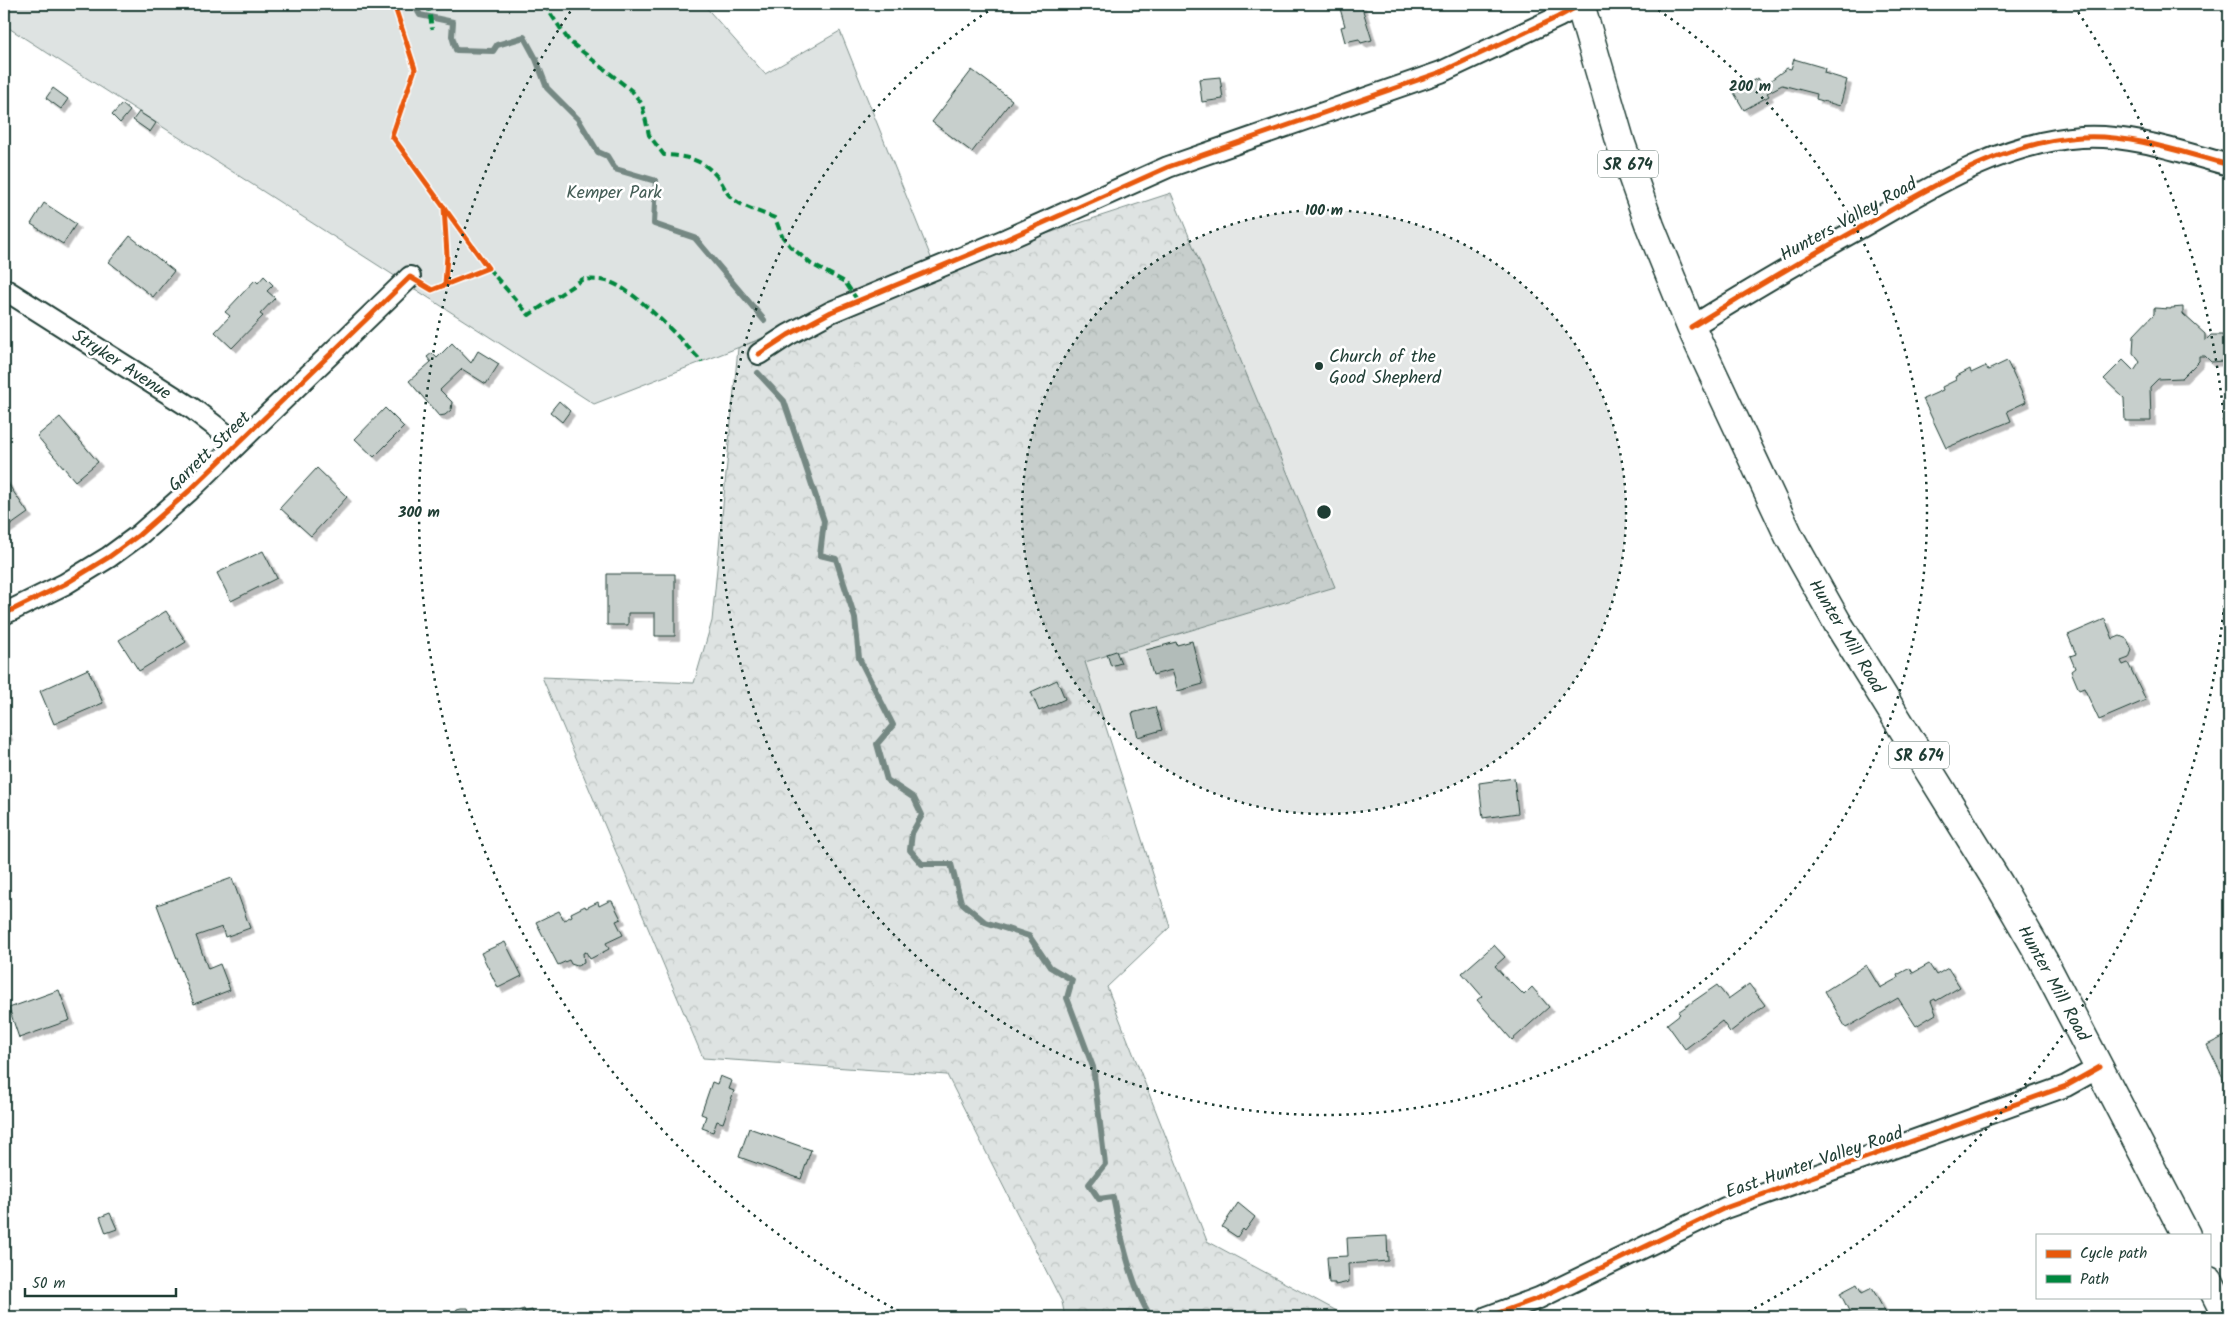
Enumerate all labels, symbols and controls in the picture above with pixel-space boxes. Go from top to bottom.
text: 200 m [1729,75,1771,99]
road number: SR 674 [1598,150,1658,178]
street label: Hunters Valley Road [1775,170,1924,270]
park label: Kemper Park [566,179,662,208]
text: 100 m [1305,199,1343,223]
street label: Stryker Avenue [66,322,177,408]
place label: Church of the Good Shepherd [1329,343,1442,393]
marker: Church of the Good Shepherd [1313,360,1325,372]
street label: Garrett Street [162,404,259,499]
text: 300 m [397,501,440,525]
centre of rings [1315,503,1333,521]
street label: Hunter Mill Road [1800,574,1892,700]
road number: SR 674 [1889,742,1949,768]
street label: Hunter Mill Road [2009,920,2097,1048]
street label: East Hunter Valley Road [1722,1119,1908,1207]
legend [2036,1234,2210,1298]
text: Cycle path [2080,1242,2147,1266]
scale bar [25,1266,176,1298]
text: Path [2080,1268,2109,1292]
text: 50 m [32,1272,66,1296]

